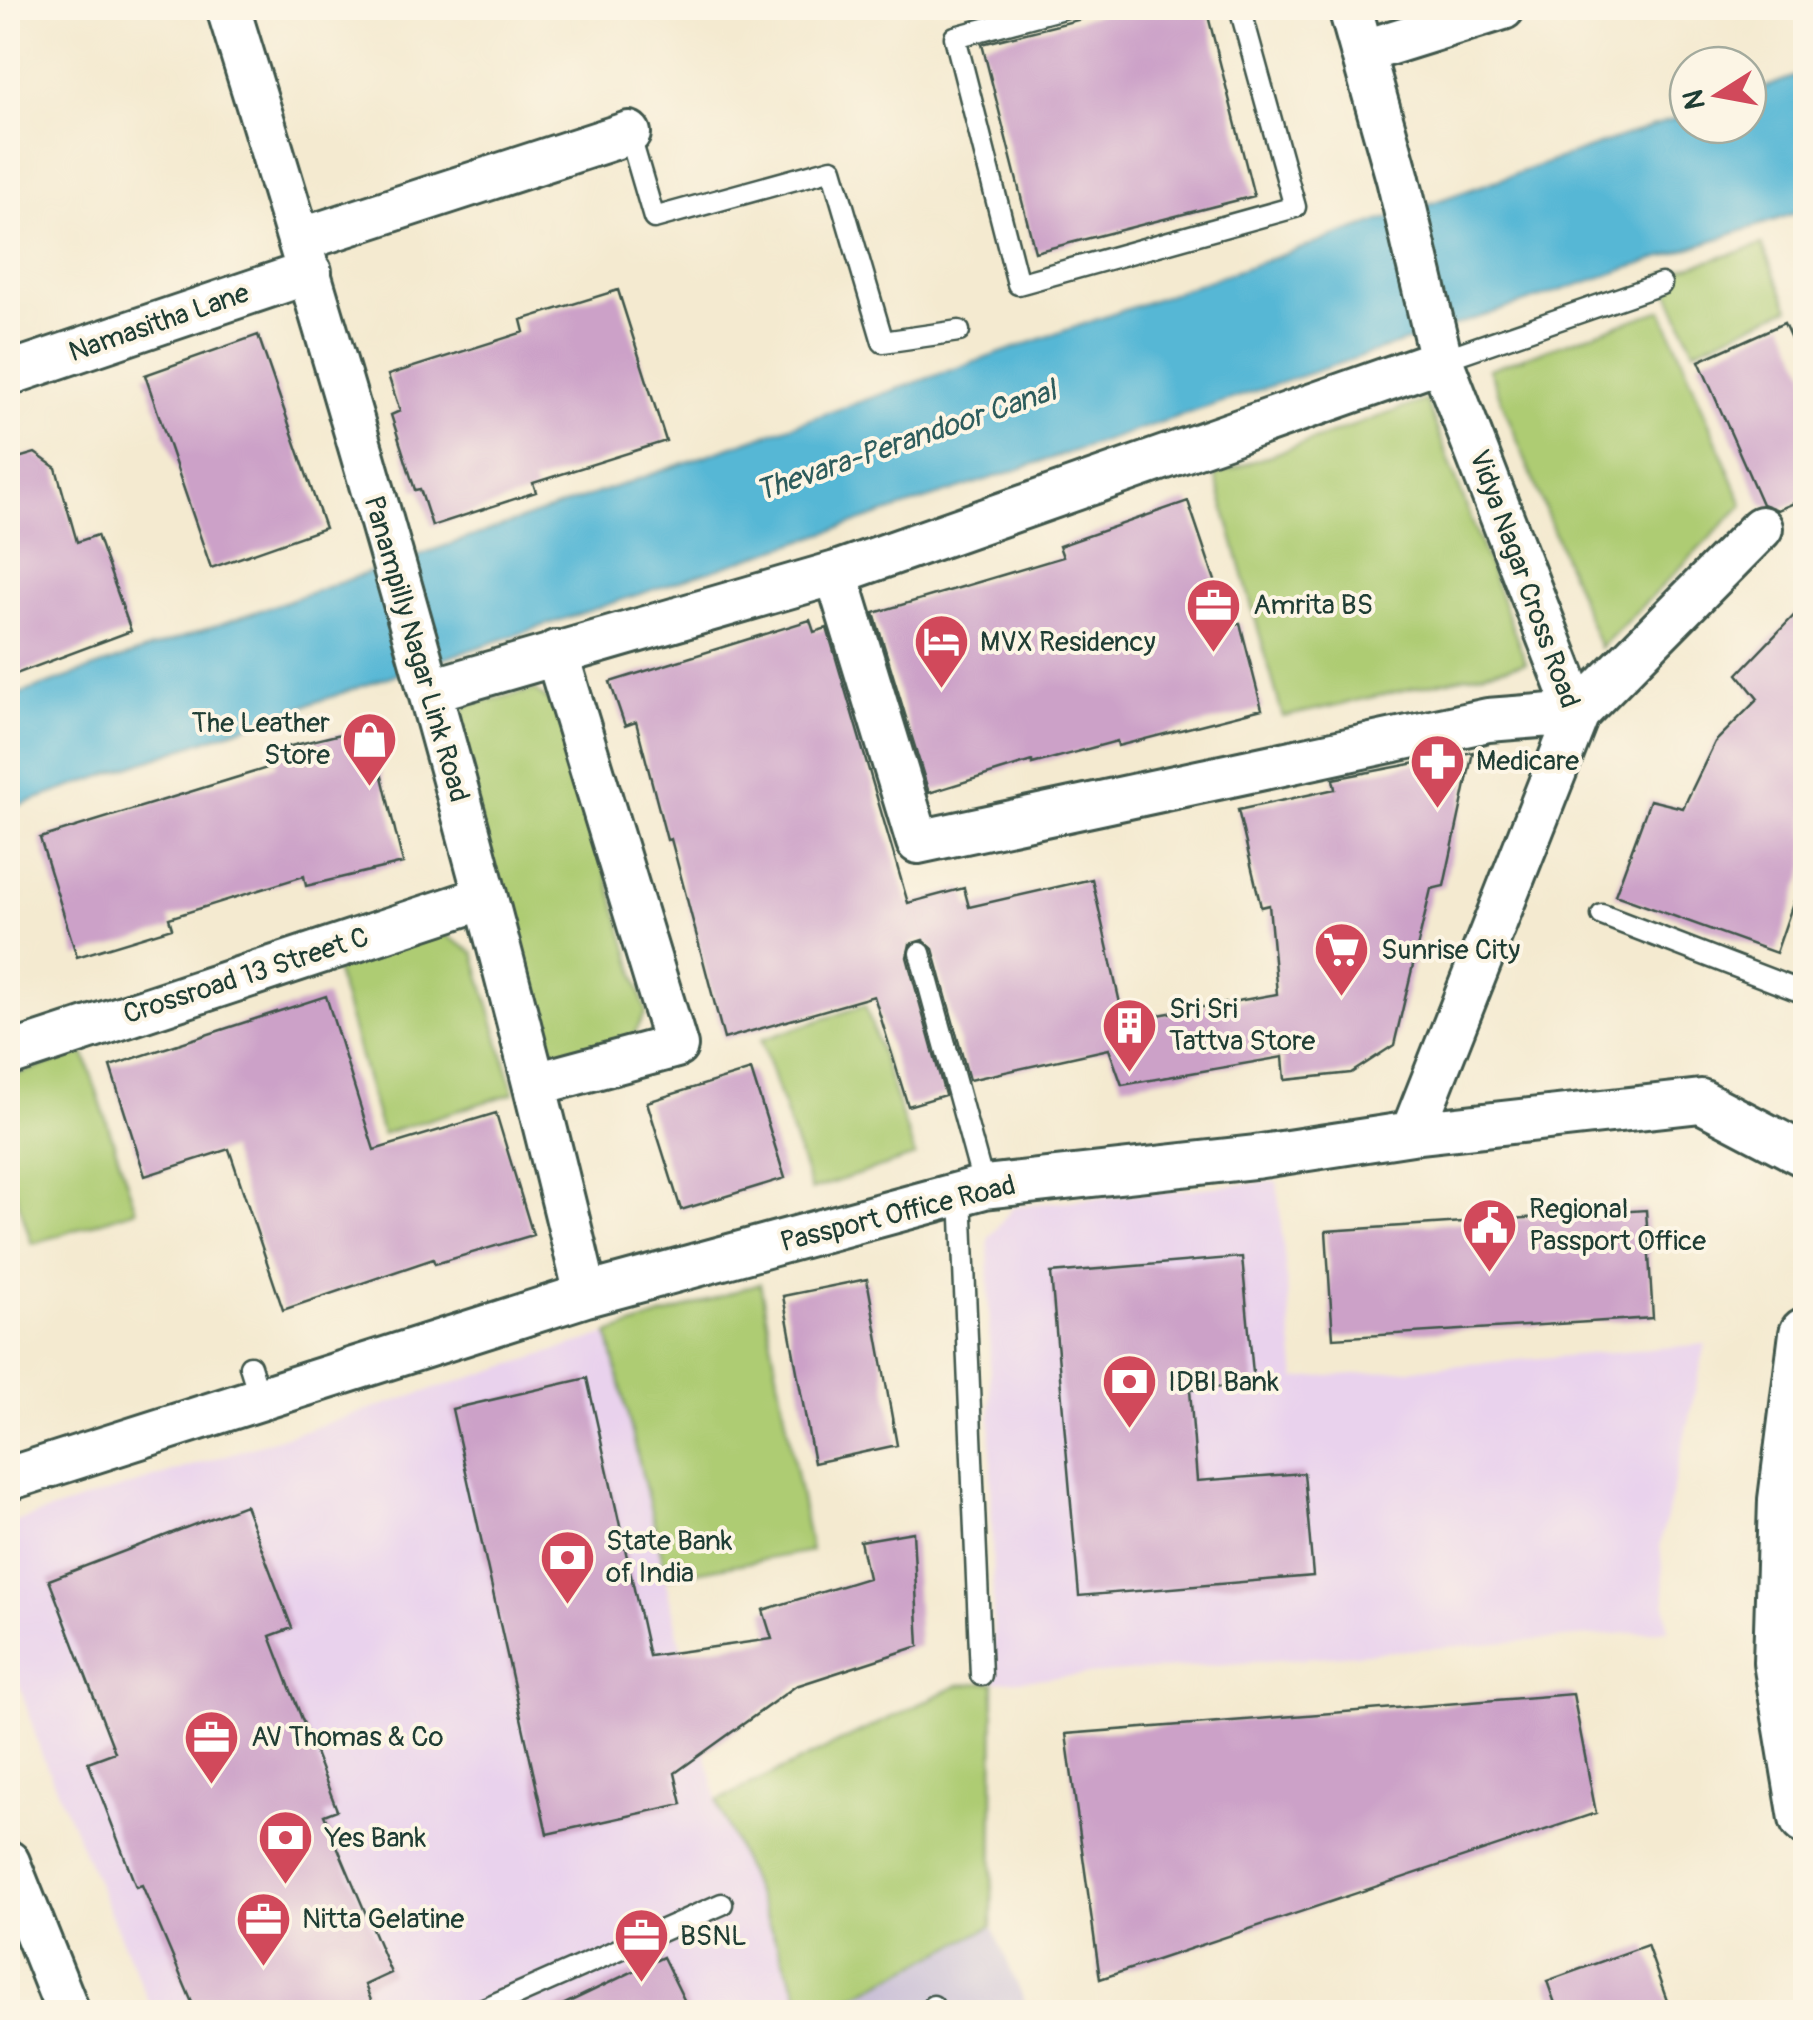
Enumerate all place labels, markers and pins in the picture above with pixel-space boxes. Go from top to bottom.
office icon: Amrita BS [1184,575,1244,654]
place label: Amrita BS [1253,588,1373,623]
hotel icon: MVX Residency [911,612,971,691]
place label: MVX Residency [980,625,1156,660]
place label: The Leather Store [191,706,330,773]
shop icon: The Leather Store [339,709,399,788]
pharmacy icon: Medicare [1407,731,1467,810]
place label: Medicare [1476,744,1579,779]
supermarket icon: Sunrise City [1312,920,1372,999]
place label: Sunrise City [1381,933,1520,968]
place label: Sri Sri Tattva Store [1169,992,1315,1059]
building icon: Sri Sri Tattva Store [1100,995,1160,1074]
place label: Regional Passport Office [1529,1192,1706,1259]
public building icon: Regional Passport Office [1460,1195,1520,1274]
bank icon: IDBI Bank [1099,1352,1159,1431]
place label: IDBI Bank [1168,1365,1279,1400]
place label: State Bank of India [606,1524,733,1591]
bank icon: State Bank of India [537,1527,597,1606]
office icon: AV Thomas & Co [182,1707,242,1786]
place label: AV Thomas & Co [251,1720,444,1755]
bank icon: Yes Bank [256,1808,316,1887]
place label: Yes Bank [324,1821,426,1856]
office icon: Nitta Gelatine [233,1889,293,1968]
place label: Nitta Gelatine [302,1902,465,1937]
office icon: BSNL [611,1906,671,1985]
place label: BSNL [680,1919,747,1954]

